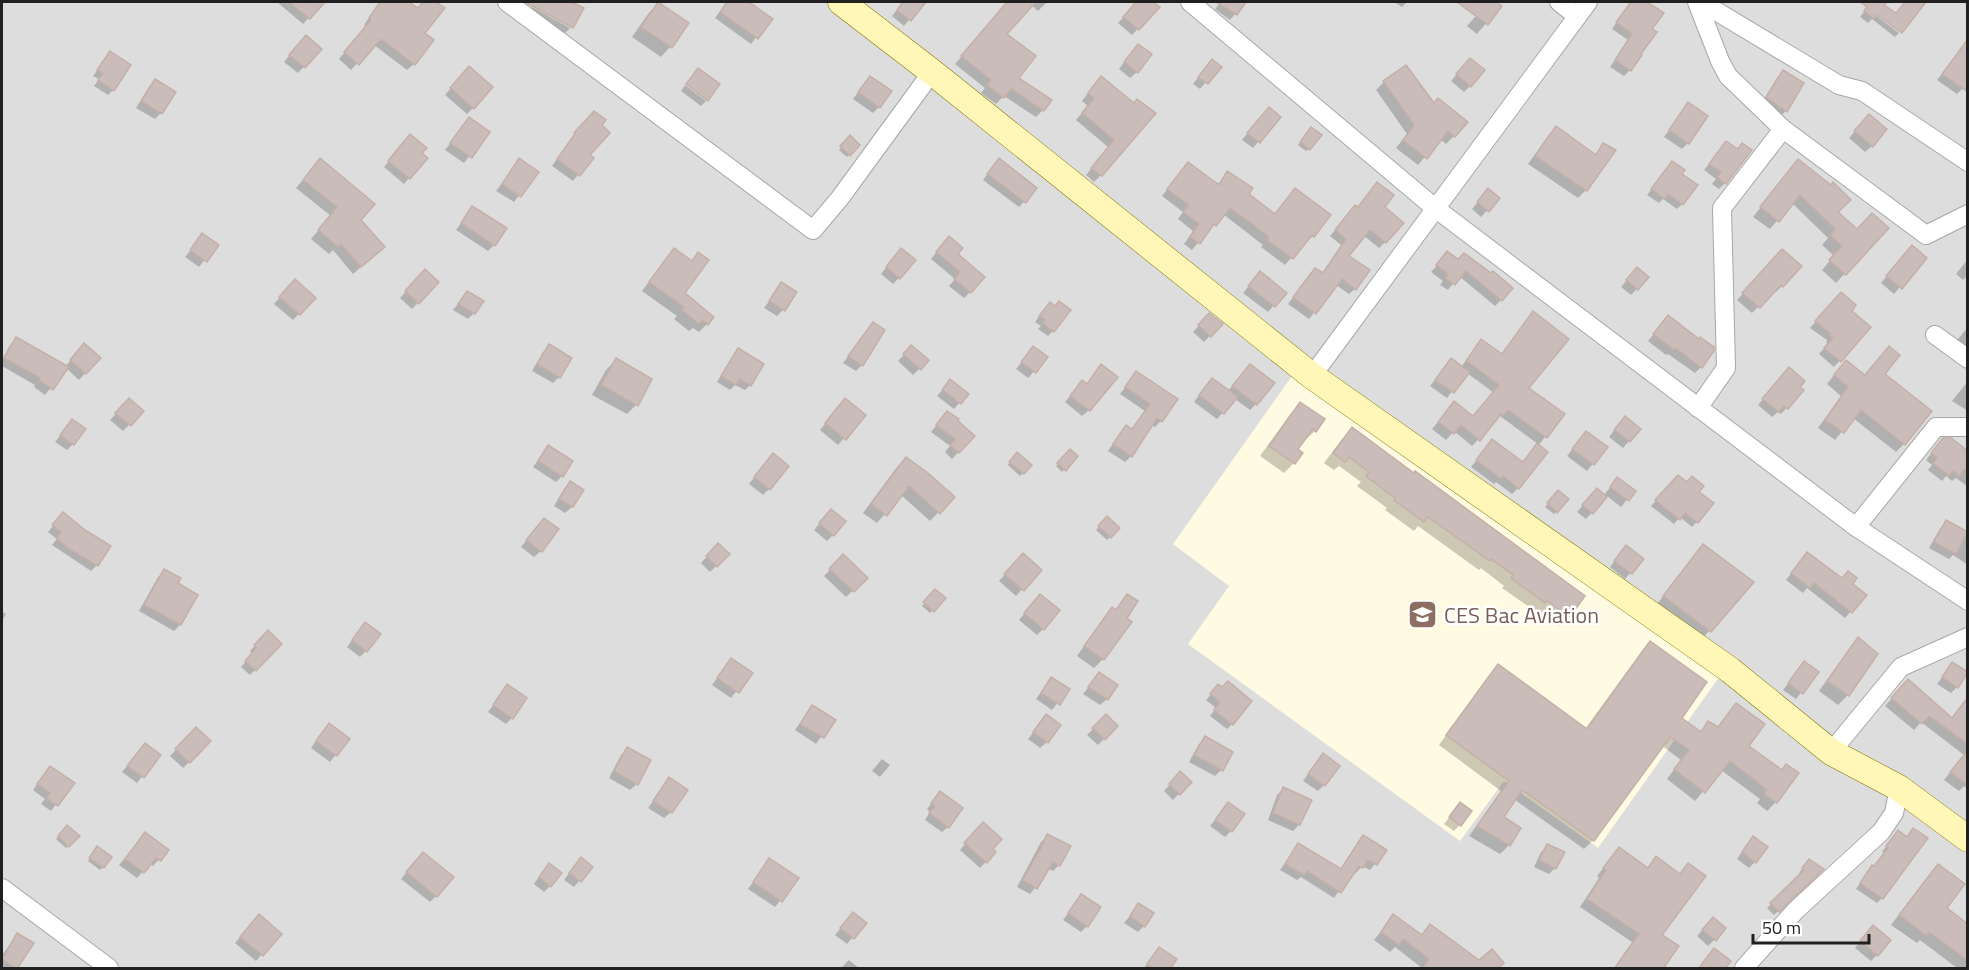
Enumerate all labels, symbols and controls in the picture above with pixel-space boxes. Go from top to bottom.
place label: CES Bac Aviation [1444,598,1599,632]
school or university icon: CES Bac Aviation [1407,599,1439,631]
scale bar [1753,907,1868,945]
text: 50 m [1762,914,1801,941]

